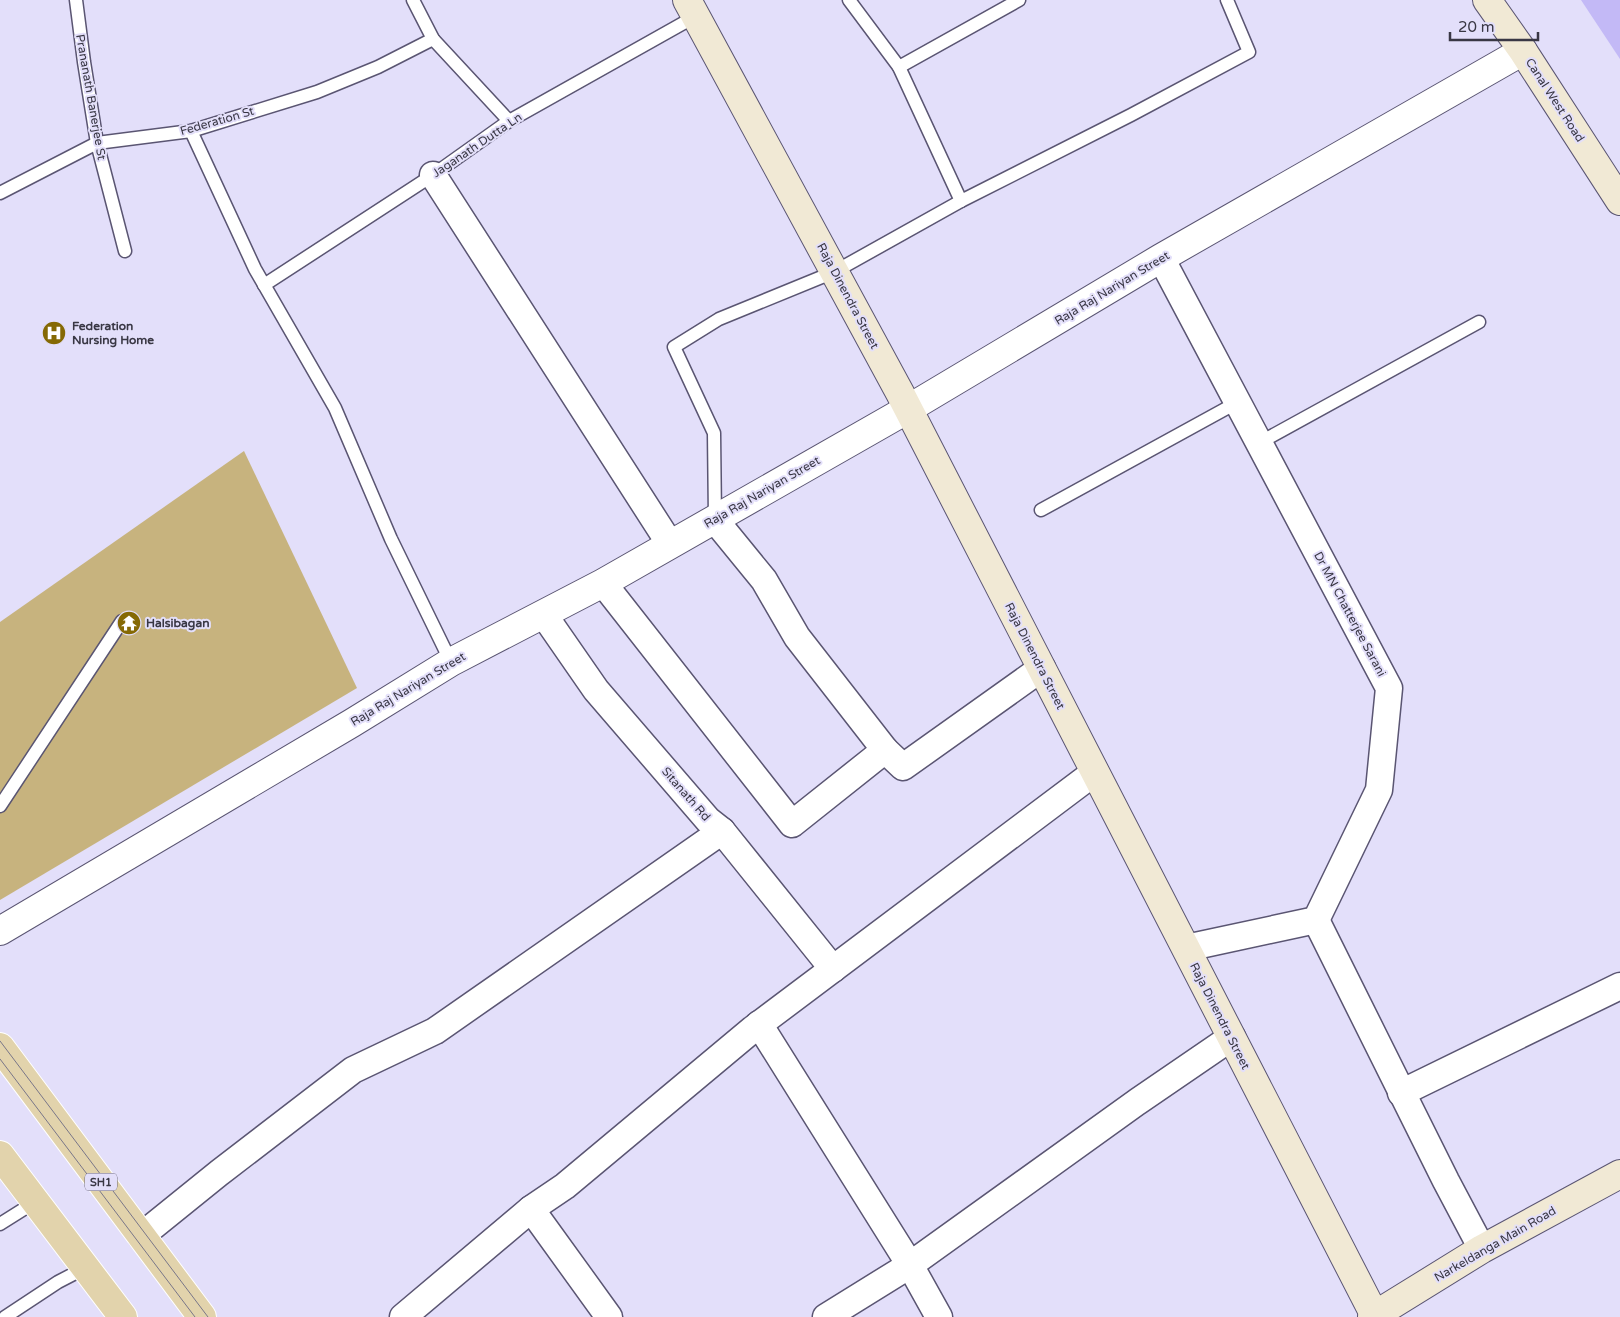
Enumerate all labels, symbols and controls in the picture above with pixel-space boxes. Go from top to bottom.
scale bar [1450,10,1538,42]
text: 20 m [1458,18,1495,36]
street label: Prananath Banerjee St [73,33,109,161]
street label: Canal West Road [1523,55,1587,145]
street label: Federation St [178,104,256,138]
street label: Jaganath Dutta Ln [430,110,524,180]
street label: Raja Dinendra Street [814,241,882,352]
street label: Raja Raj Nariyan Street [1052,248,1172,328]
place label: Federation Nursing Home [72,319,154,348]
hospital icon: Federation Nursing Home [41,320,67,346]
street label: Raja Raj Nariyan Street [702,453,823,531]
street label: Dr MN Chatterjee Sarani [1311,549,1389,679]
street label: Raja Dinendra Street [1002,600,1068,712]
temple icon: Halsibagan [116,610,142,636]
place label: Halsibagan [146,616,209,631]
street label: Raja Raj Nariyan Street [348,649,468,729]
street label: Sitanath Rd [659,764,713,824]
street label: Raja Dinendra Street [1187,960,1253,1072]
road number: SH1 [85,1174,117,1190]
street label: Narkeldanga Main Road [1432,1203,1558,1285]

